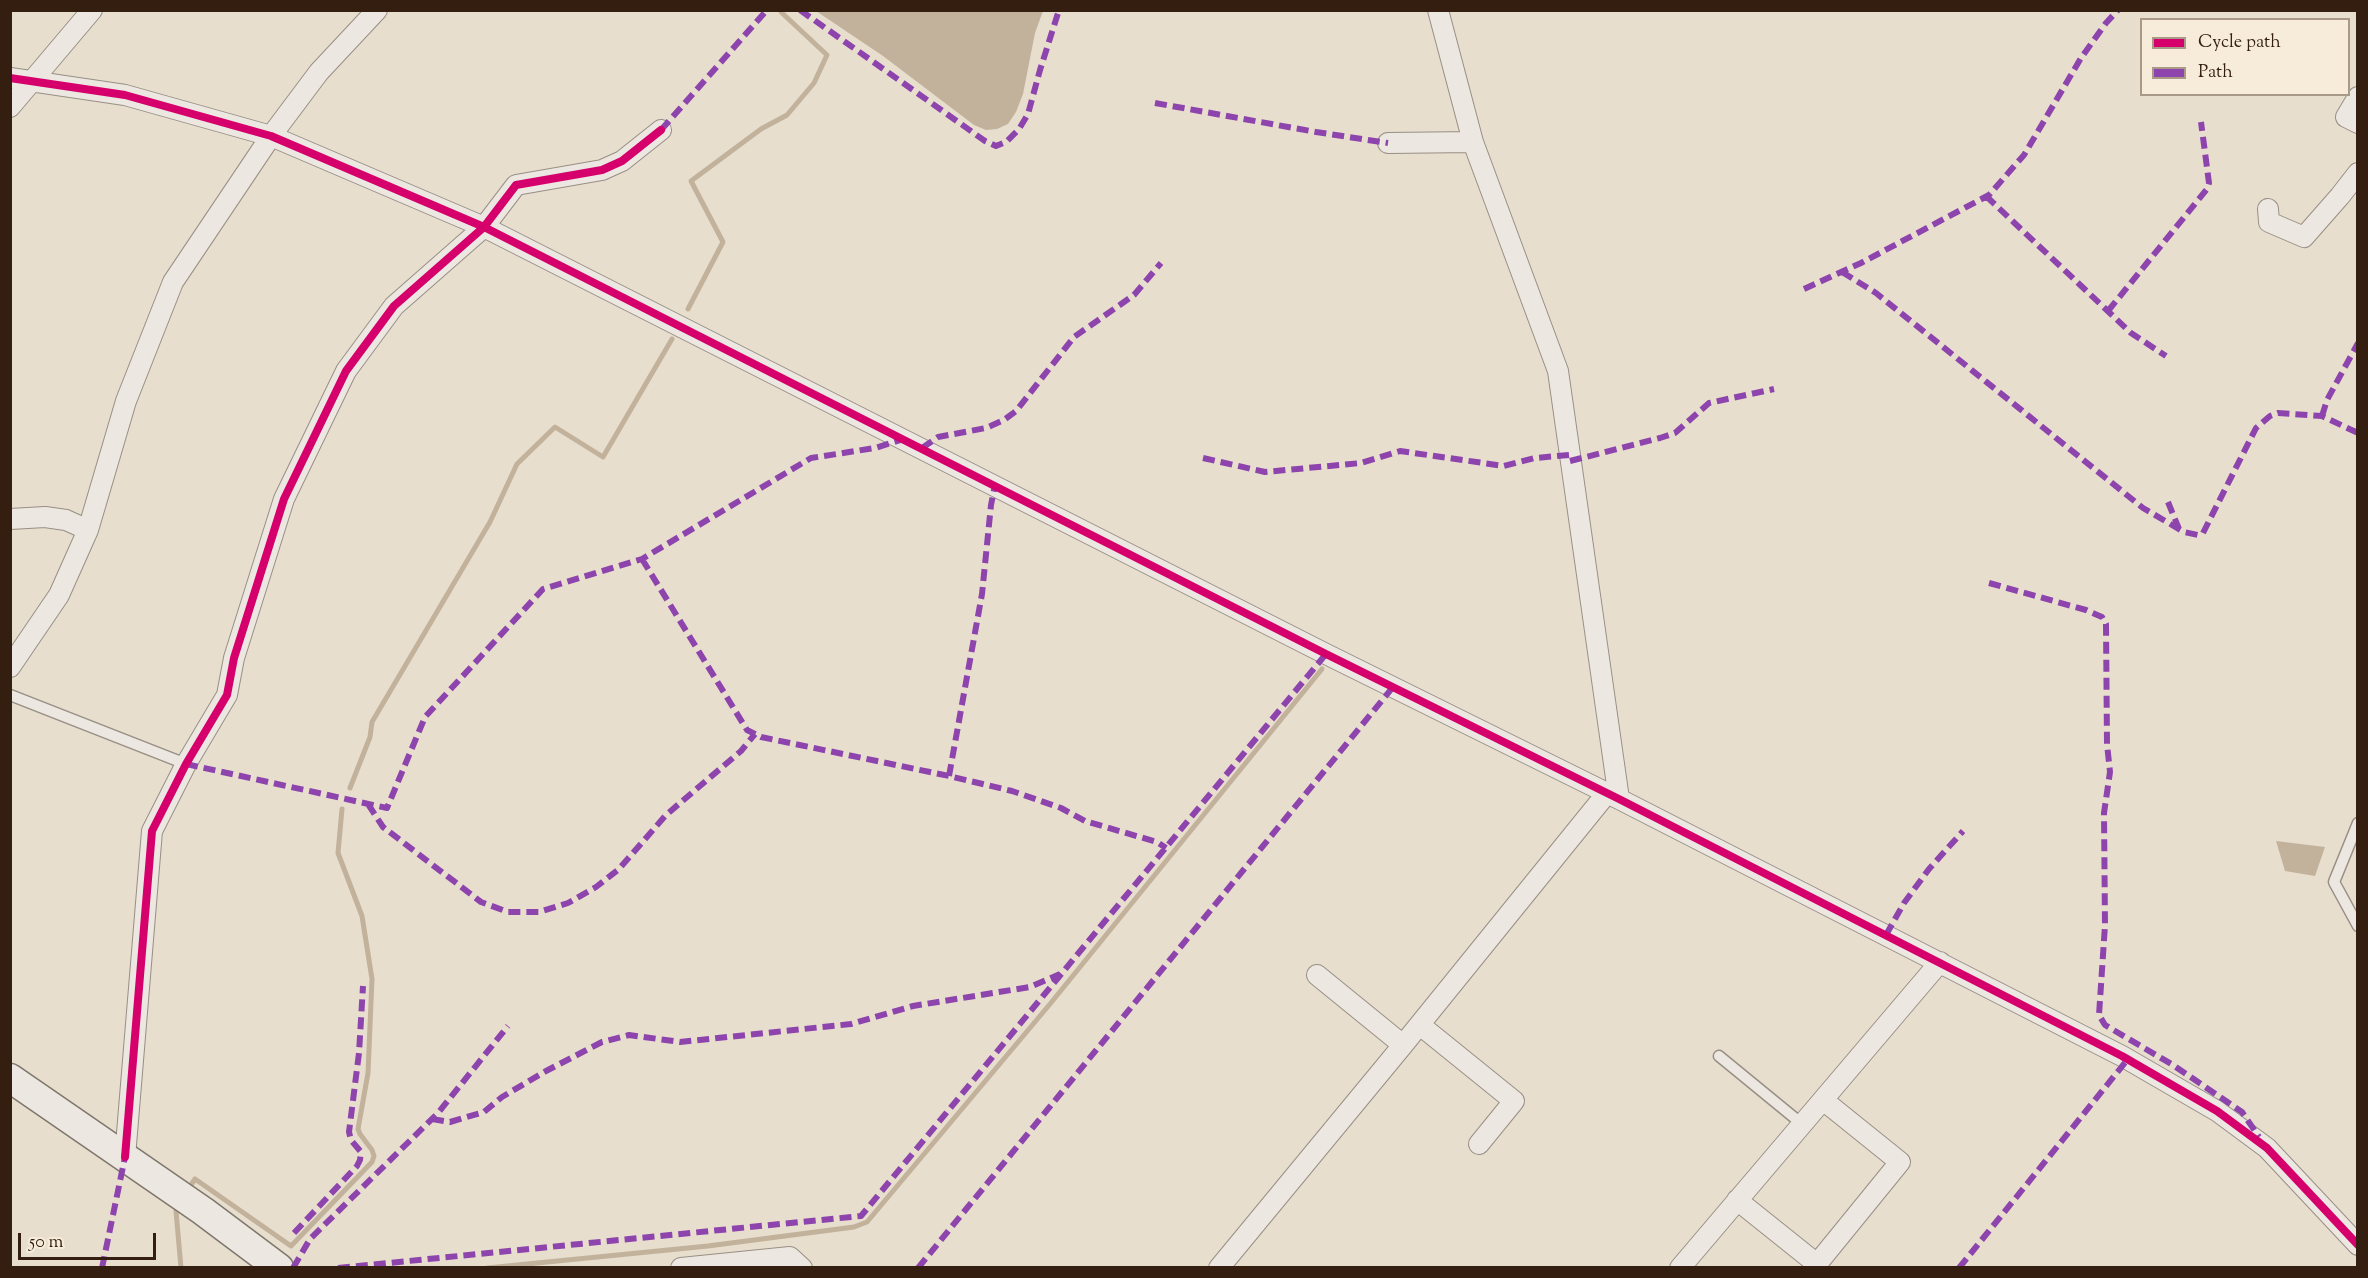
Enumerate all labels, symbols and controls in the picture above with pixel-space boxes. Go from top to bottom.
legend [2140,18,2350,96]
text: Cycle path [2198,30,2281,56]
text: Path [2198,60,2233,86]
scale bar [21,1221,159,1259]
text: 50 m [29,1230,63,1256]

